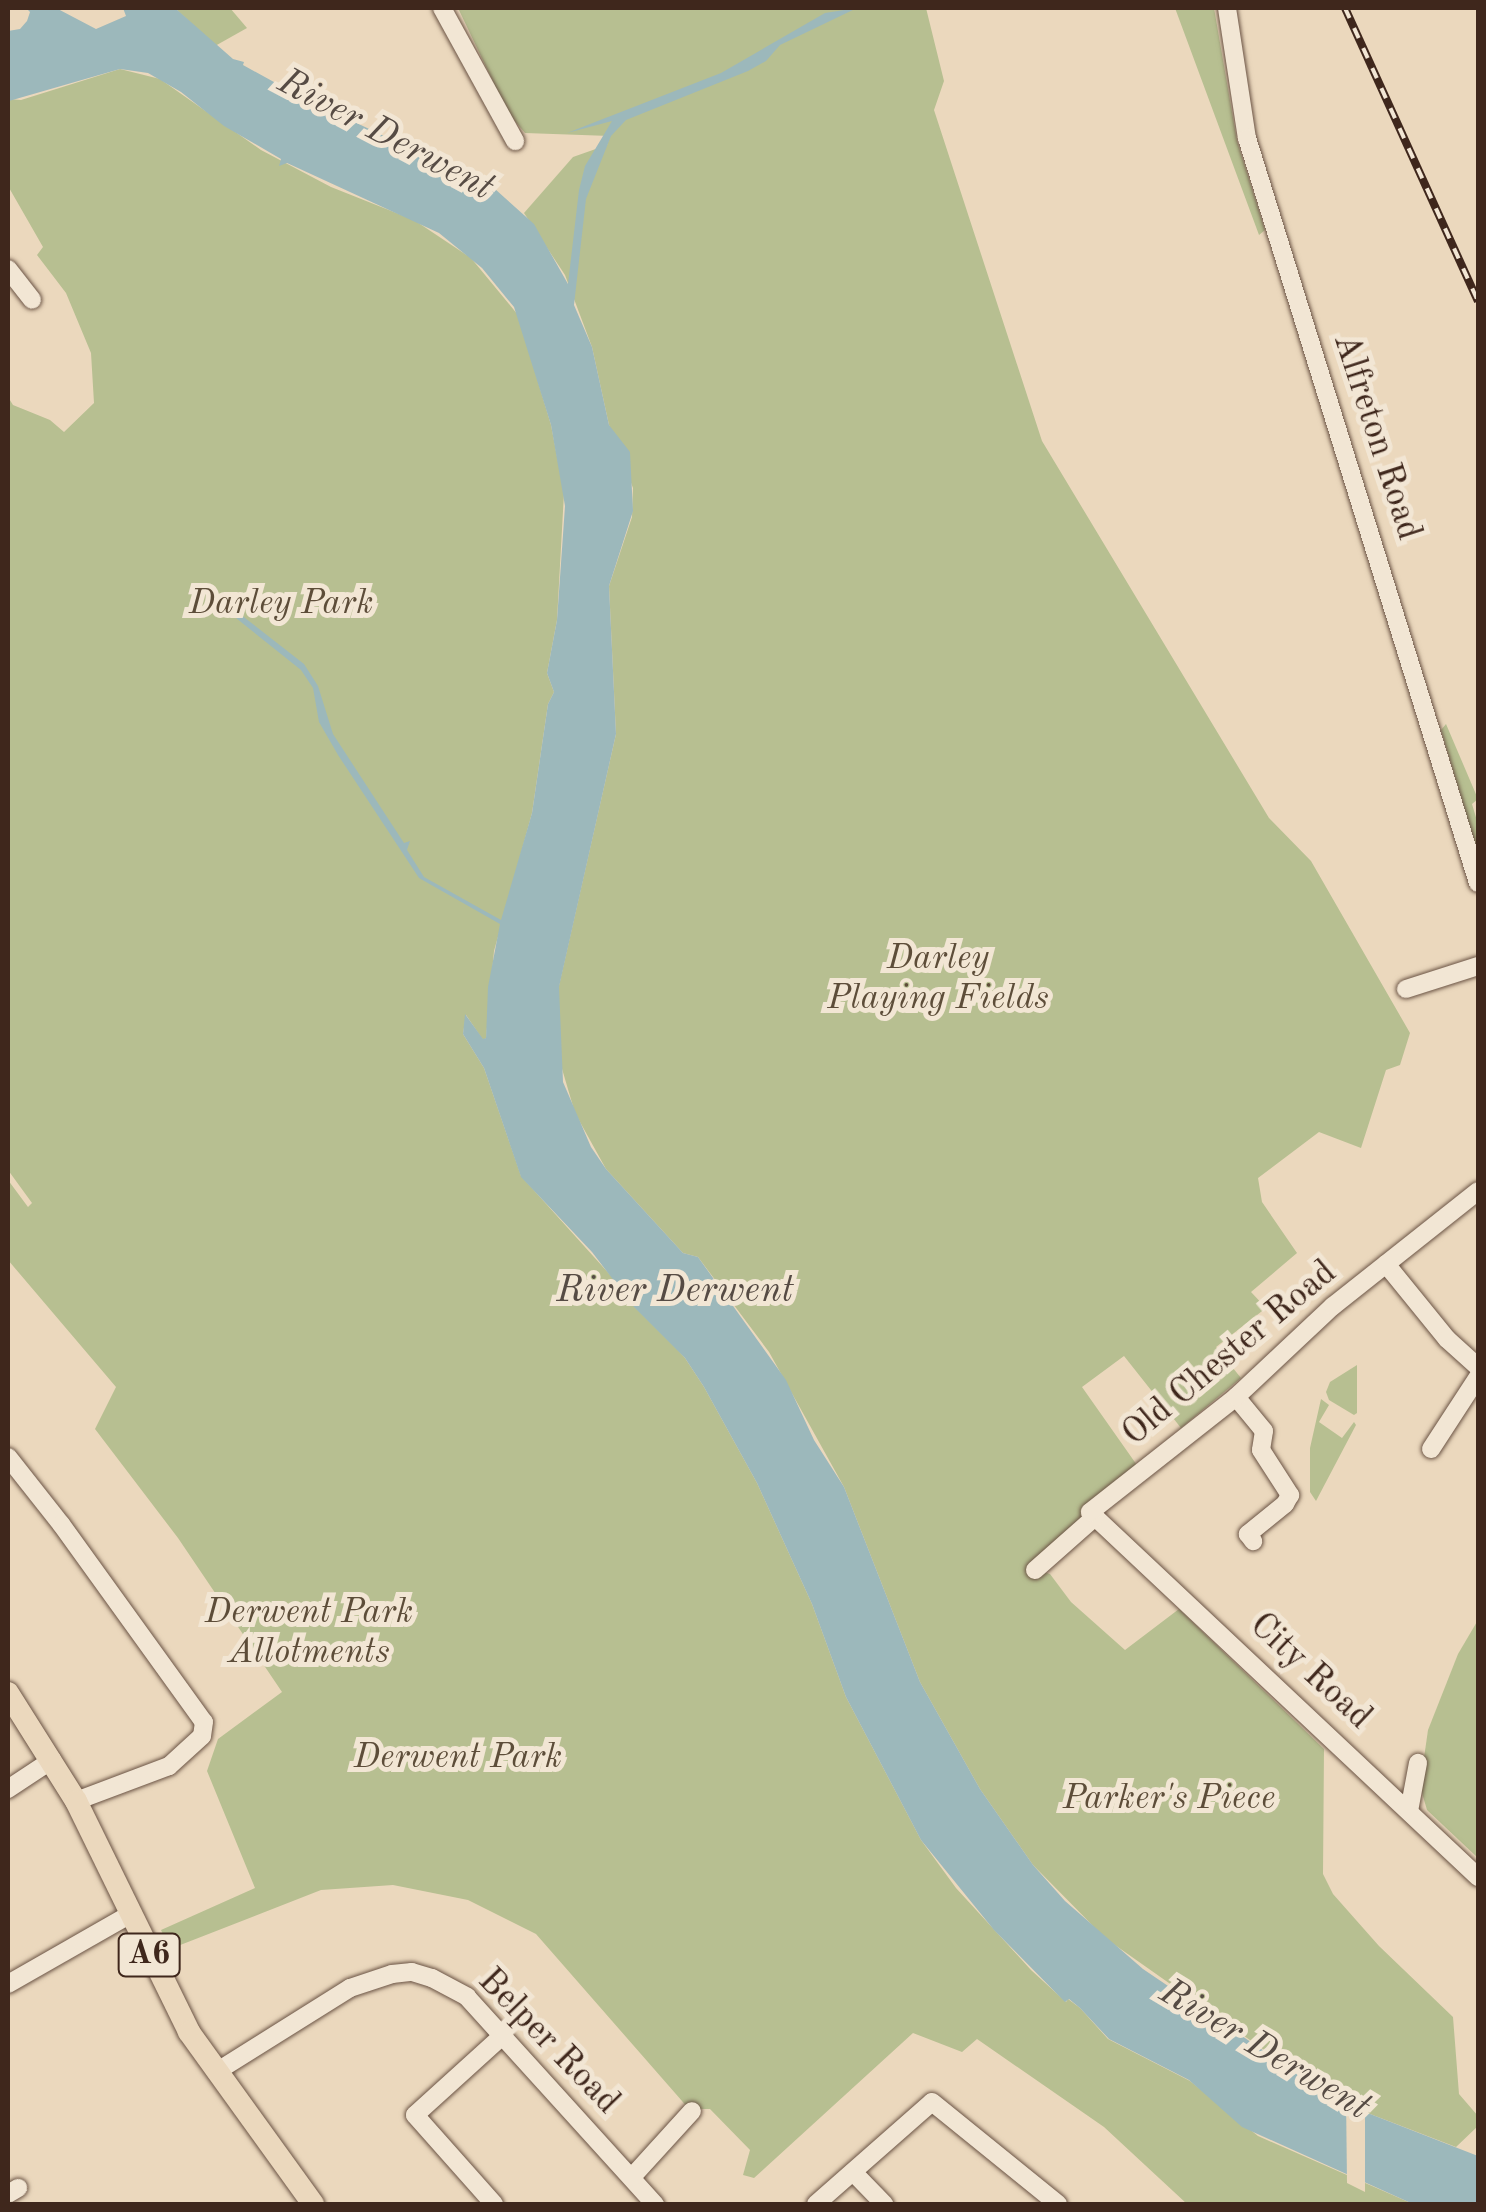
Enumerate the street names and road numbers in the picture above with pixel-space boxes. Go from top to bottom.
street label: Alfreton Road [1323,329,1429,545]
street label: Old Chester Road [1115,1252,1345,1456]
street label: City Road [1240,1605,1380,1739]
road number: A6 [116,1928,182,1982]
street label: Belper Road [468,1960,628,2124]

